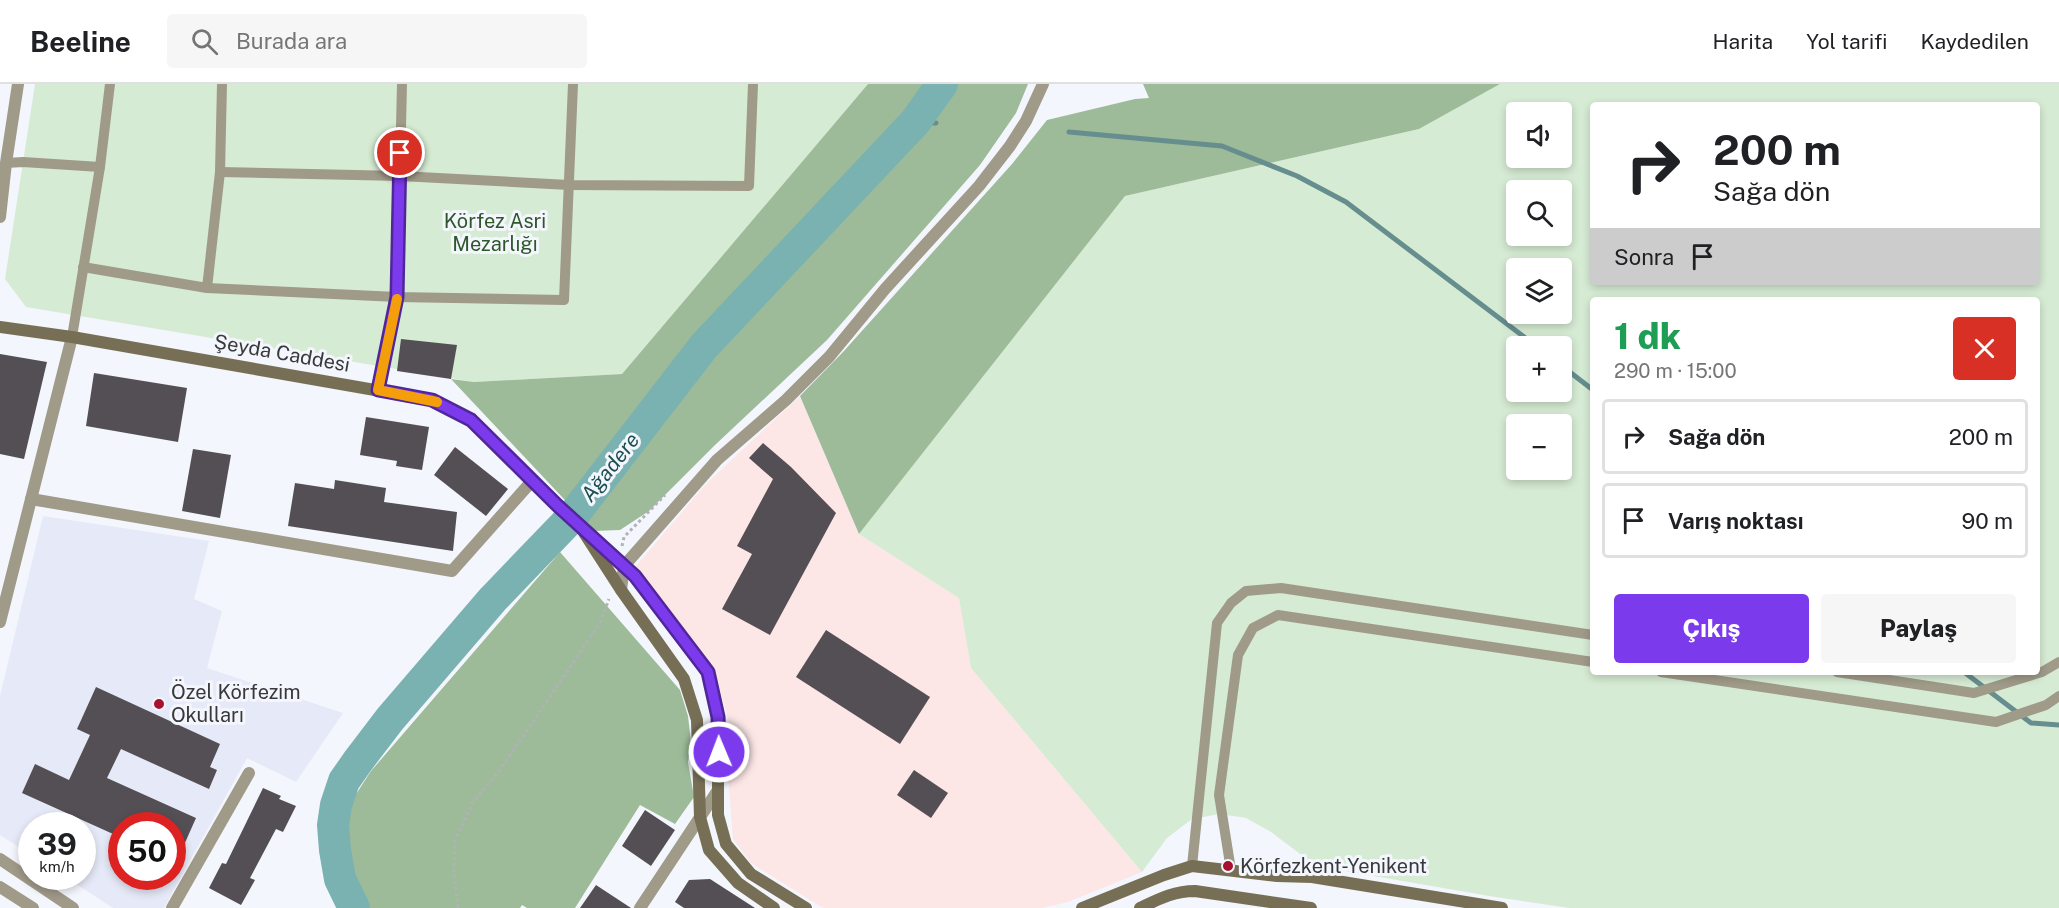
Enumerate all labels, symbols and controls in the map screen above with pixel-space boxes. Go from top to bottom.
search box [167,14,587,68]
text: Beeline [30,25,131,58]
icon: search [188,25,221,58]
text: Burada ara [236,28,347,54]
text: Harita [1713,29,1773,54]
text: Yol tarifi [1806,29,1887,54]
text: Kaydedilen [1920,29,2029,54]
map controls [1506,102,1572,480]
button: sound [1506,102,1572,168]
text: 200 m [1713,125,1841,174]
icon: right [1614,126,1692,204]
pin [374,127,425,178]
icon: arrive [383,136,416,169]
text: Sağa dön [1713,175,1830,207]
button: search [1506,180,1572,246]
park label: Körfez Asri Mezarlığı [444,209,546,256]
icon: arrive [1686,240,1719,273]
text: Sonra [1614,244,1674,270]
button: layers [1506,258,1572,324]
text: 1 dk [1614,315,1681,357]
button: close [1953,317,2016,380]
street label: Şeyda Caddesi [212,329,352,377]
button: + [1506,336,1572,402]
text: 290 m · 15:00 [1614,359,1737,383]
button: − [1506,414,1572,480]
icon: right [1617,420,1650,453]
text: Sağa dön [1668,424,1765,450]
text: 200 m [1949,424,2013,450]
water label: Ağadere [576,428,644,506]
icon: arrive [1617,504,1650,537]
text: Varış noktası [1668,508,1803,534]
text: 90 m [1962,508,2013,534]
button: Çıkış [1614,594,1809,663]
button: Paylaş [1821,594,2016,663]
place label: Özel Körfezim Okulları [171,679,301,727]
marker: Özel Körfezim Okulları [152,697,166,711]
position arrow [687,720,751,784]
speed limit sign: 50 [108,812,186,890]
text: 39 [37,826,77,862]
place label: Körfezkent-Yenikent [1240,854,1427,878]
text: km/h [39,858,75,875]
marker: Körfezkent-Yenikent [1221,859,1235,873]

